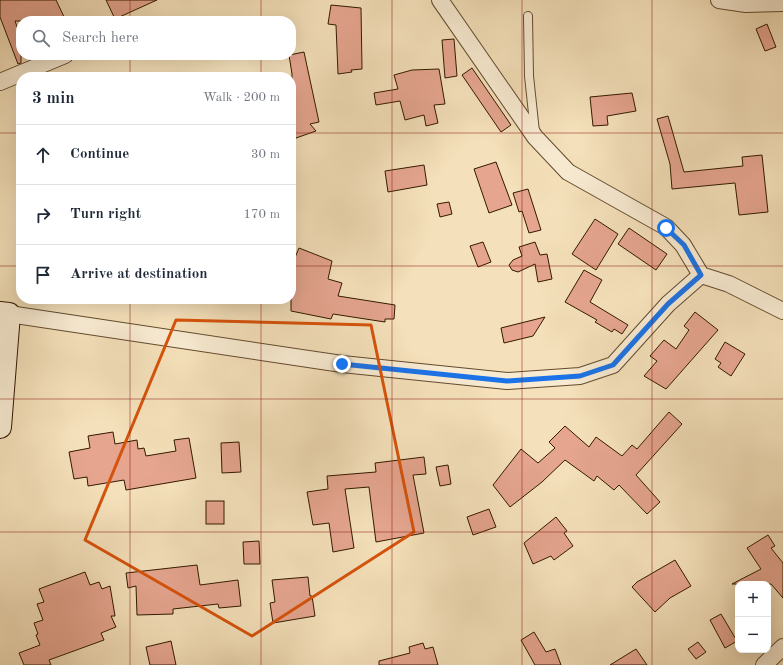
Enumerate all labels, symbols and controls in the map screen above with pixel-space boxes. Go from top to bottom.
search box [16,16,296,60]
icon: search [30,27,52,49]
text: Search here [62,31,139,46]
text: 3 min [32,90,75,107]
text: Walk · 200 m [203,91,280,104]
icon: ahead [32,144,54,166]
text: Continue [70,147,129,162]
text: 30 m [251,148,280,161]
icon: right [32,204,54,226]
text: Turn right [70,207,141,222]
text: 170 m [243,208,280,221]
route start [657,219,675,237]
icon: arrive [32,264,54,286]
text: Arrive at destination [70,267,208,282]
route end [333,355,351,373]
map controls [735,581,771,653]
button: + [735,581,771,617]
button: − [735,617,771,653]

